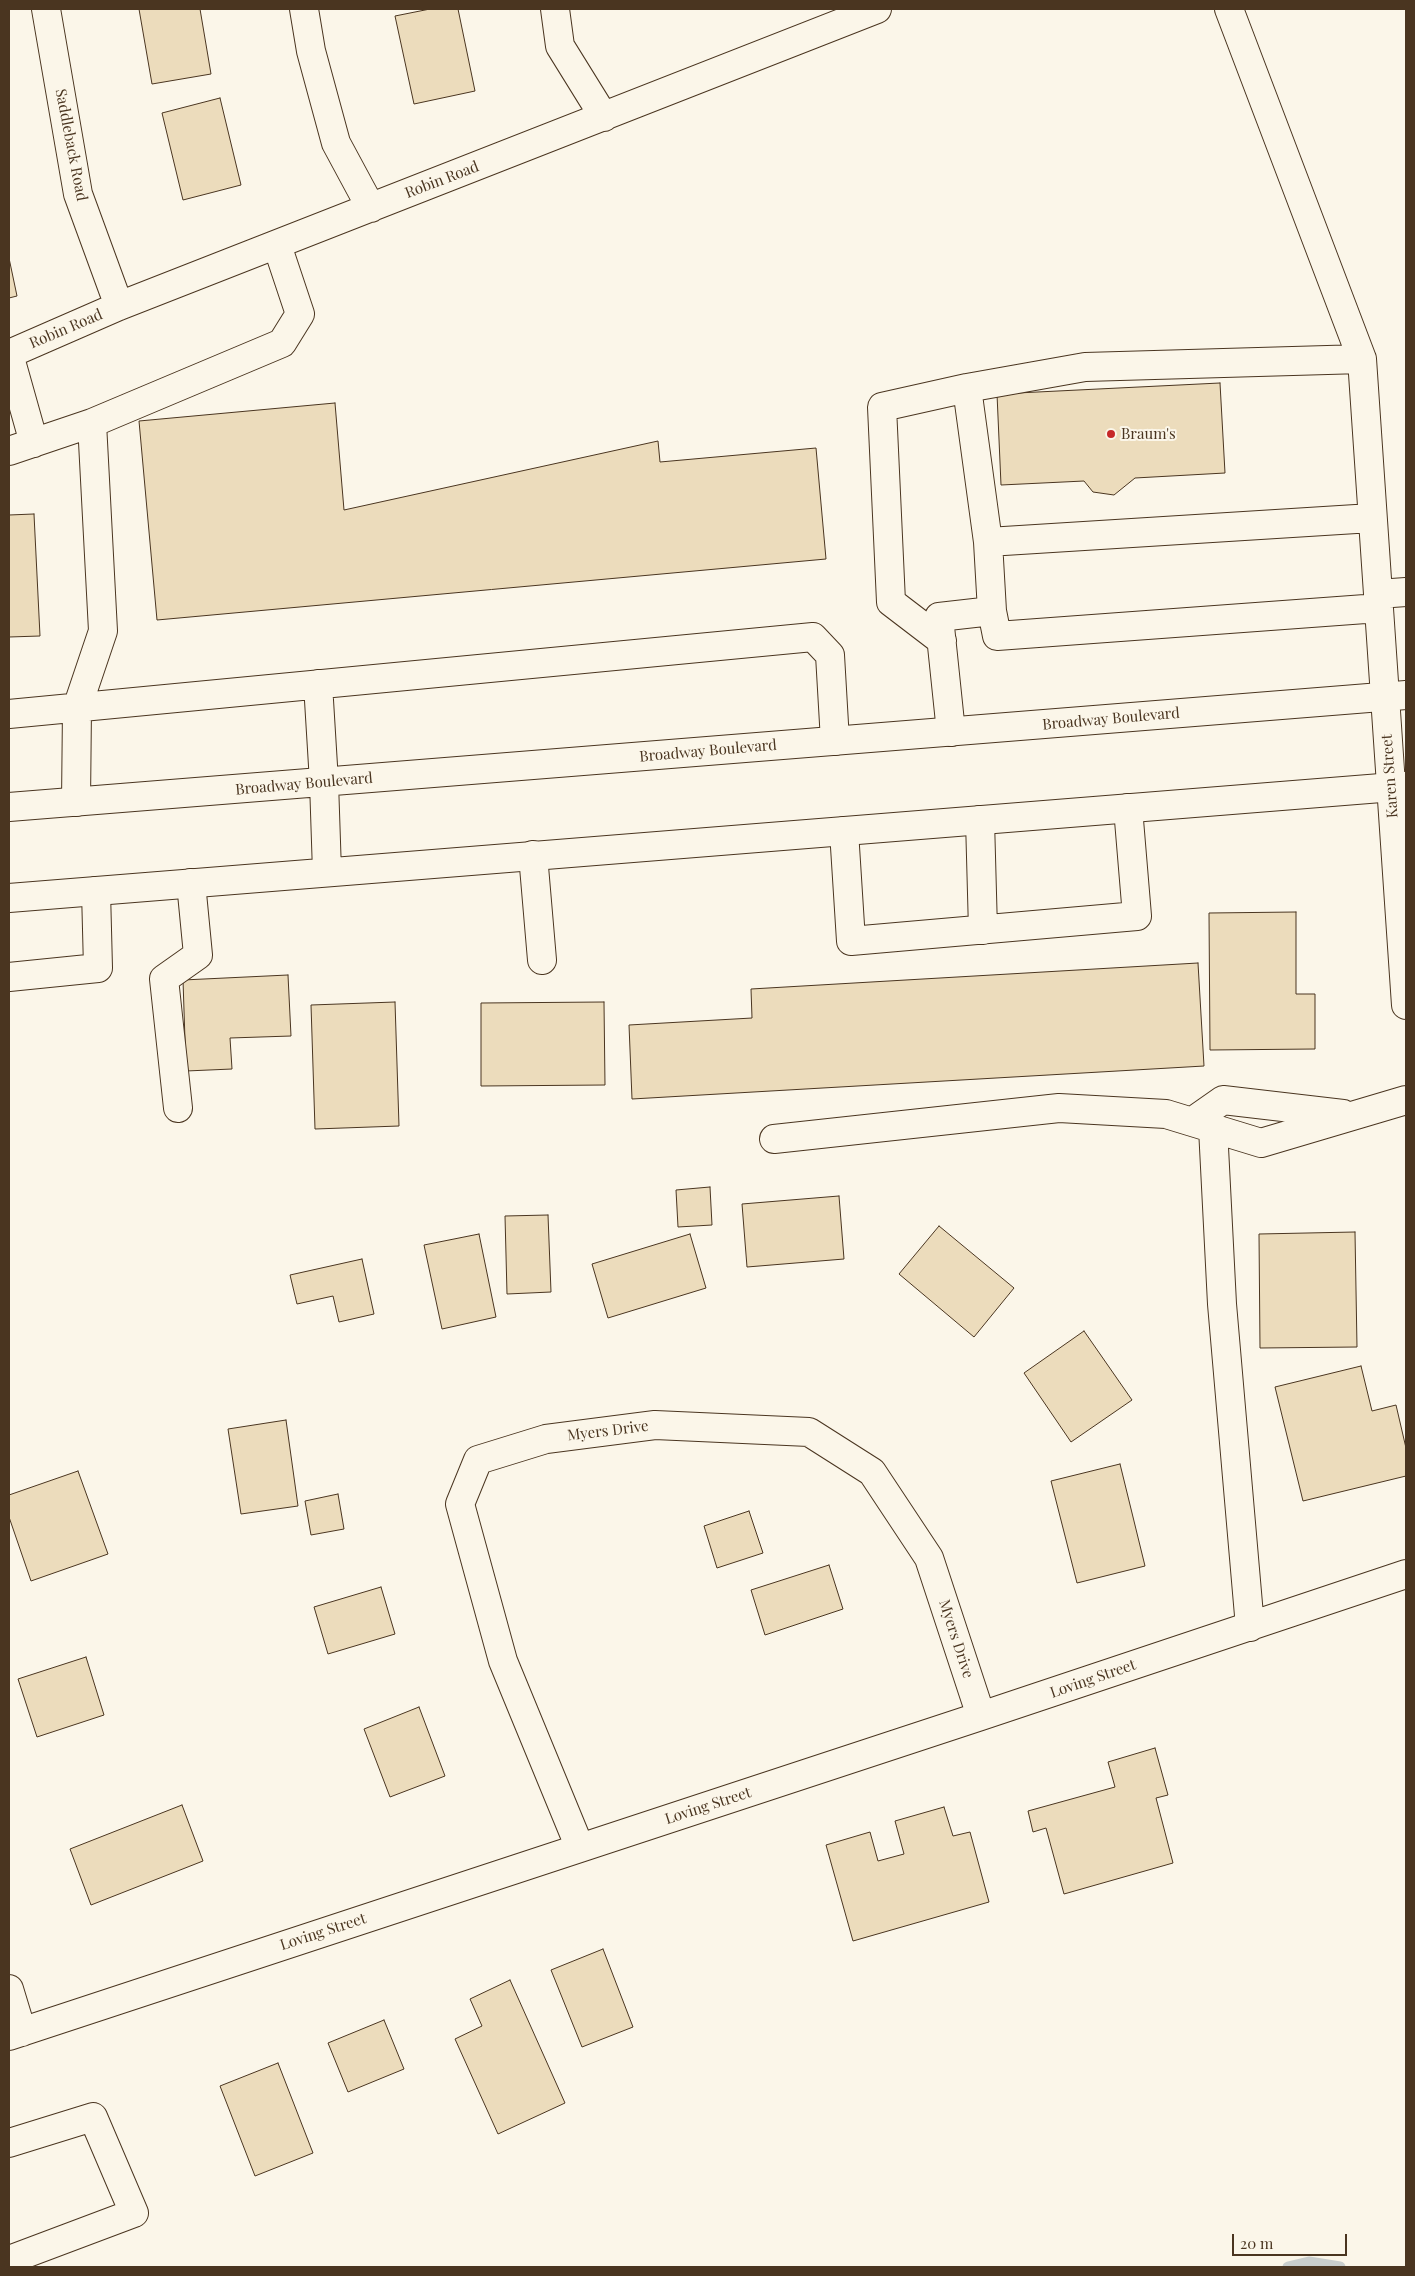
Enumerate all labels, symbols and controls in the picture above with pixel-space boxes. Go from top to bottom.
street label: Saddleback Road [51,87,91,203]
street label: Robin Road [403,158,481,202]
street label: Robin Road [27,306,105,352]
place label: Braum's [1121,425,1176,443]
marker: Braum's [1105,428,1117,440]
street label: Broadway Boulevard [1042,704,1180,734]
street label: Karen Street [1378,733,1402,819]
street label: Broadway Boulevard [639,736,777,766]
street label: Broadway Boulevard [235,769,373,799]
street label: Myers Drive [566,1417,650,1445]
street label: Myers Drive [935,1597,977,1681]
street label: Loving Street [1048,1656,1138,1702]
street label: Loving Street [663,1784,753,1828]
street label: Loving Street [278,1910,368,1954]
scale bar [1235,2224,1350,2256]
text: 20 m [1240,2233,1273,2253]

